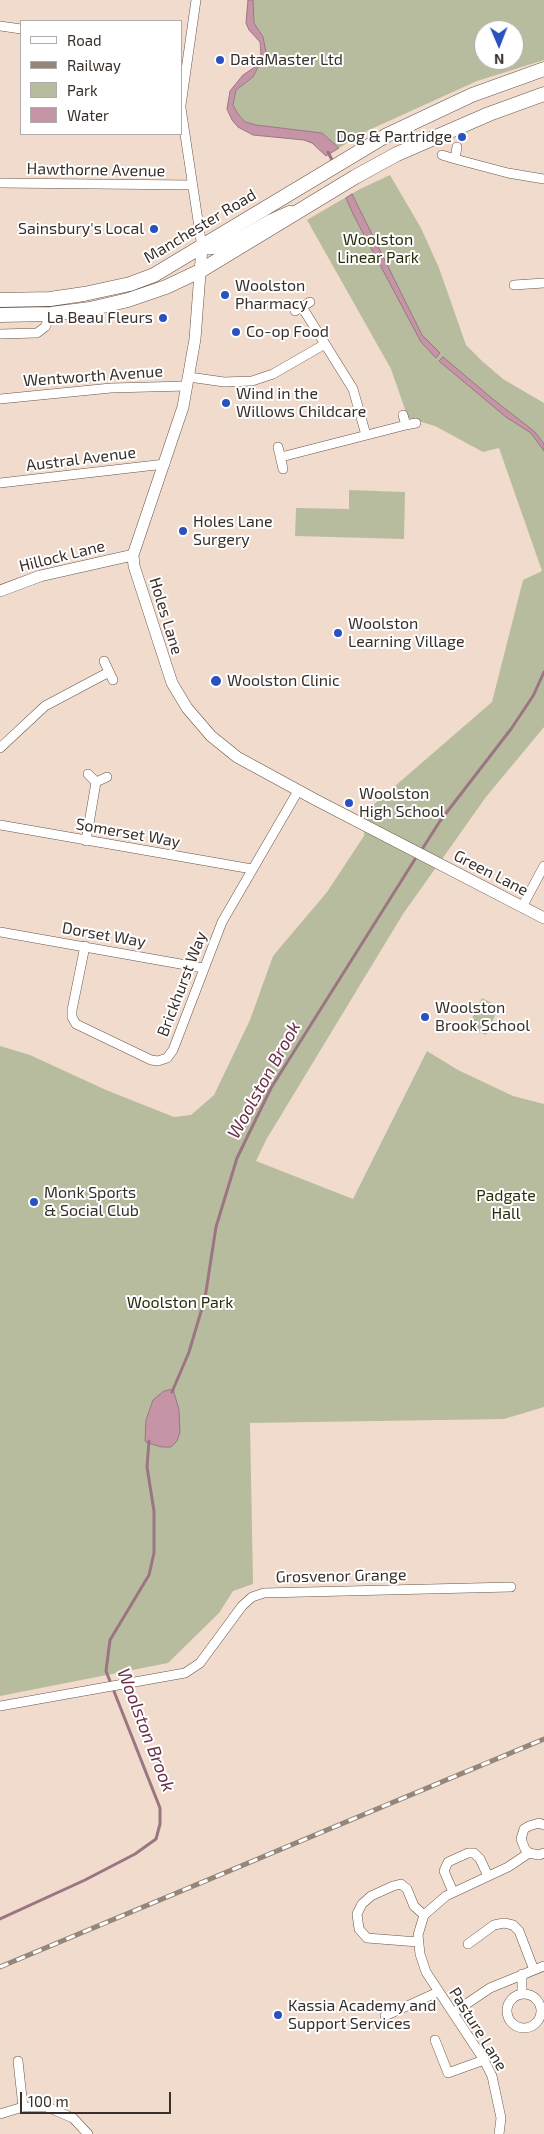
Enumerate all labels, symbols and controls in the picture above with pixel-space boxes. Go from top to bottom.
legend [20,20,182,135]
north arrow [474,20,524,70]
text: Road [67,31,102,49]
place label: DataMaster Ltd [230,50,343,70]
text: N [494,51,504,68]
marker: DataMaster Ltd [214,54,226,66]
text: Railway [67,56,121,74]
text: Park [67,81,98,99]
text: Water [67,106,109,124]
place label: Dog & Partridge [336,127,452,147]
marker: Dog & Partridge [456,131,468,143]
street label: Hawthorne Avenue [27,159,165,181]
street label: Manchester Road [140,185,260,267]
place label: Sainsbury's Local [18,219,144,239]
marker: Sainsbury's Local [148,223,160,235]
park label: Woolston Linear Park [337,230,419,268]
place label: Woolston Pharmacy [235,276,308,314]
marker: Woolston Pharmacy [219,289,231,301]
place label: La Beau Fleurs [47,308,153,328]
marker: La Beau Fleurs [157,312,169,324]
place label: Co-op Food [246,322,329,342]
marker: Co-op Food [230,326,242,338]
street label: Wentworth Avenue [22,362,164,390]
place label: Wind in the Willows Childcare [236,384,366,422]
marker: Wind in the Willows Childcare [220,397,232,409]
street label: Austral Avenue [25,443,137,475]
place label: Holes Lane Surgery [193,512,273,550]
marker: Holes Lane Surgery [177,525,189,537]
street label: Hillock Lane [17,536,107,576]
street label: Holes Lane [145,575,187,657]
place label: Woolston Learning Village [348,614,464,652]
marker: Woolston Learning Village [332,627,344,639]
place label: Woolston Clinic [227,671,340,691]
marker: Woolston Clinic [209,674,223,688]
place label: Woolston High School [359,784,444,822]
marker: Woolston High School [343,797,355,809]
street label: Somerset Way [74,814,182,852]
street label: Green Lane [450,846,532,900]
street label: Dorset Way [61,918,147,952]
street label: Brickhurst Way [153,929,211,1039]
place label: Woolston Brook School [435,998,530,1036]
marker: Woolston Brook School [419,1011,431,1023]
water label: Woolston Brook [223,1018,305,1142]
place label: Monk Sports & Social Club [44,1183,139,1221]
park label: Padgate Hall [476,1186,536,1224]
marker: Monk Sports & Social Club [28,1196,40,1208]
park label: Woolston Park [127,1293,233,1313]
street label: Grosvenor Grange [275,1565,407,1587]
water label: Woolston Brook [113,1665,179,1795]
street label: Pasture Lane [445,1984,511,2074]
place label: Kassia Academy and Support Services [288,1996,436,2034]
marker: Kassia Academy and Support Services [272,2009,284,2021]
scale bar [22,2082,174,2114]
text: 100 m [28,2092,69,2110]

